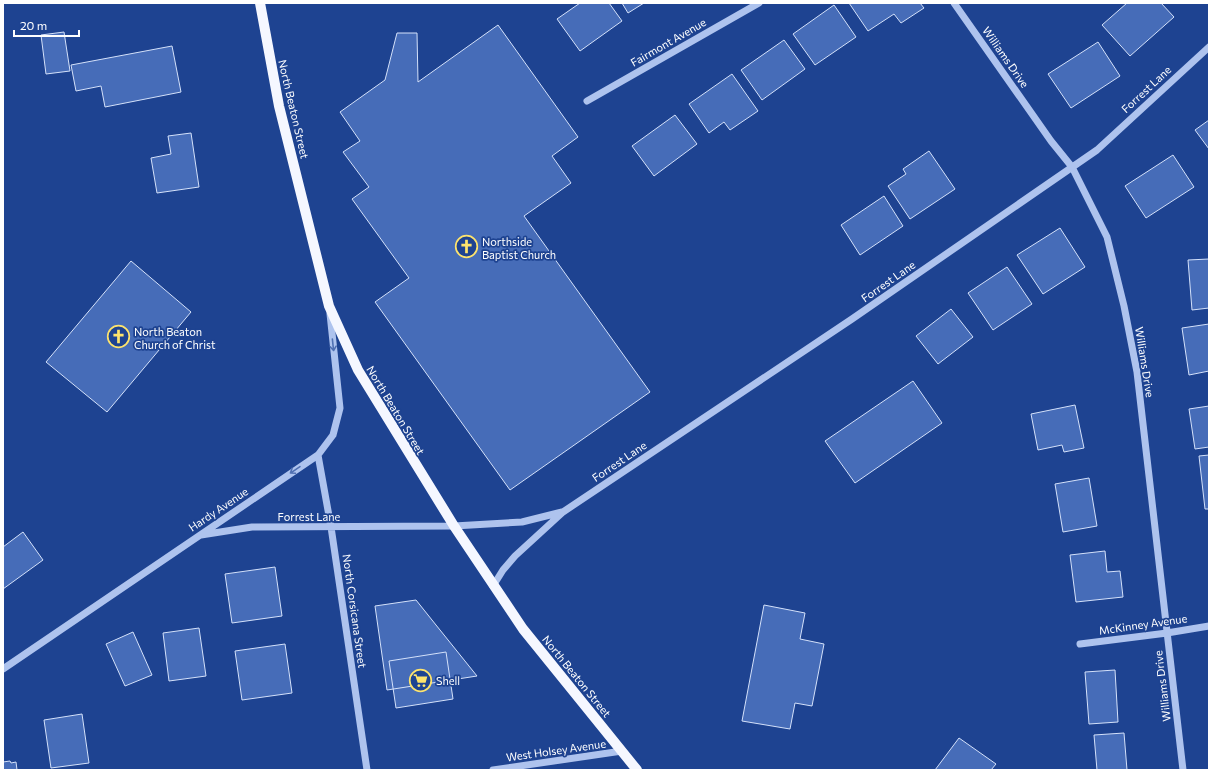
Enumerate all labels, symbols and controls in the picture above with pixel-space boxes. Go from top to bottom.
scale bar [14,12,79,38]
street label: Fairmont Avenue [628,15,708,69]
text: 20 m [20,18,47,32]
street label: Williams Drive [980,24,1032,90]
street label: North Beaton Street [276,58,312,160]
street label: Forrest Lane [1119,63,1174,115]
church icon: Northside Baptist Church [453,234,479,260]
place label: Northside Baptist Church [482,235,556,261]
street label: Forrest Lane [859,258,918,304]
church icon: North Beaton Church of Christ [106,324,132,350]
place label: North Beaton Church of Christ [134,325,216,351]
street label: Williams Drive [1133,326,1157,399]
one-way arrow [330,338,337,351]
street label: North Beaton Street [364,363,428,457]
street label: Forrest Lane [589,438,649,484]
one-way arrow [289,466,300,474]
street label: Hardy Avenue [186,484,250,534]
street label: Forrest Lane [278,510,341,523]
street label: North Corsicana Street [341,553,369,669]
street label: McKinney Avenue [1098,611,1188,637]
street label: North Beaton Street [540,633,614,720]
street label: Williams Drive [1151,650,1173,722]
supermarket icon: Shell [408,667,434,693]
place label: Shell [436,674,460,687]
street label: West Holsey Avenue [505,737,607,763]

